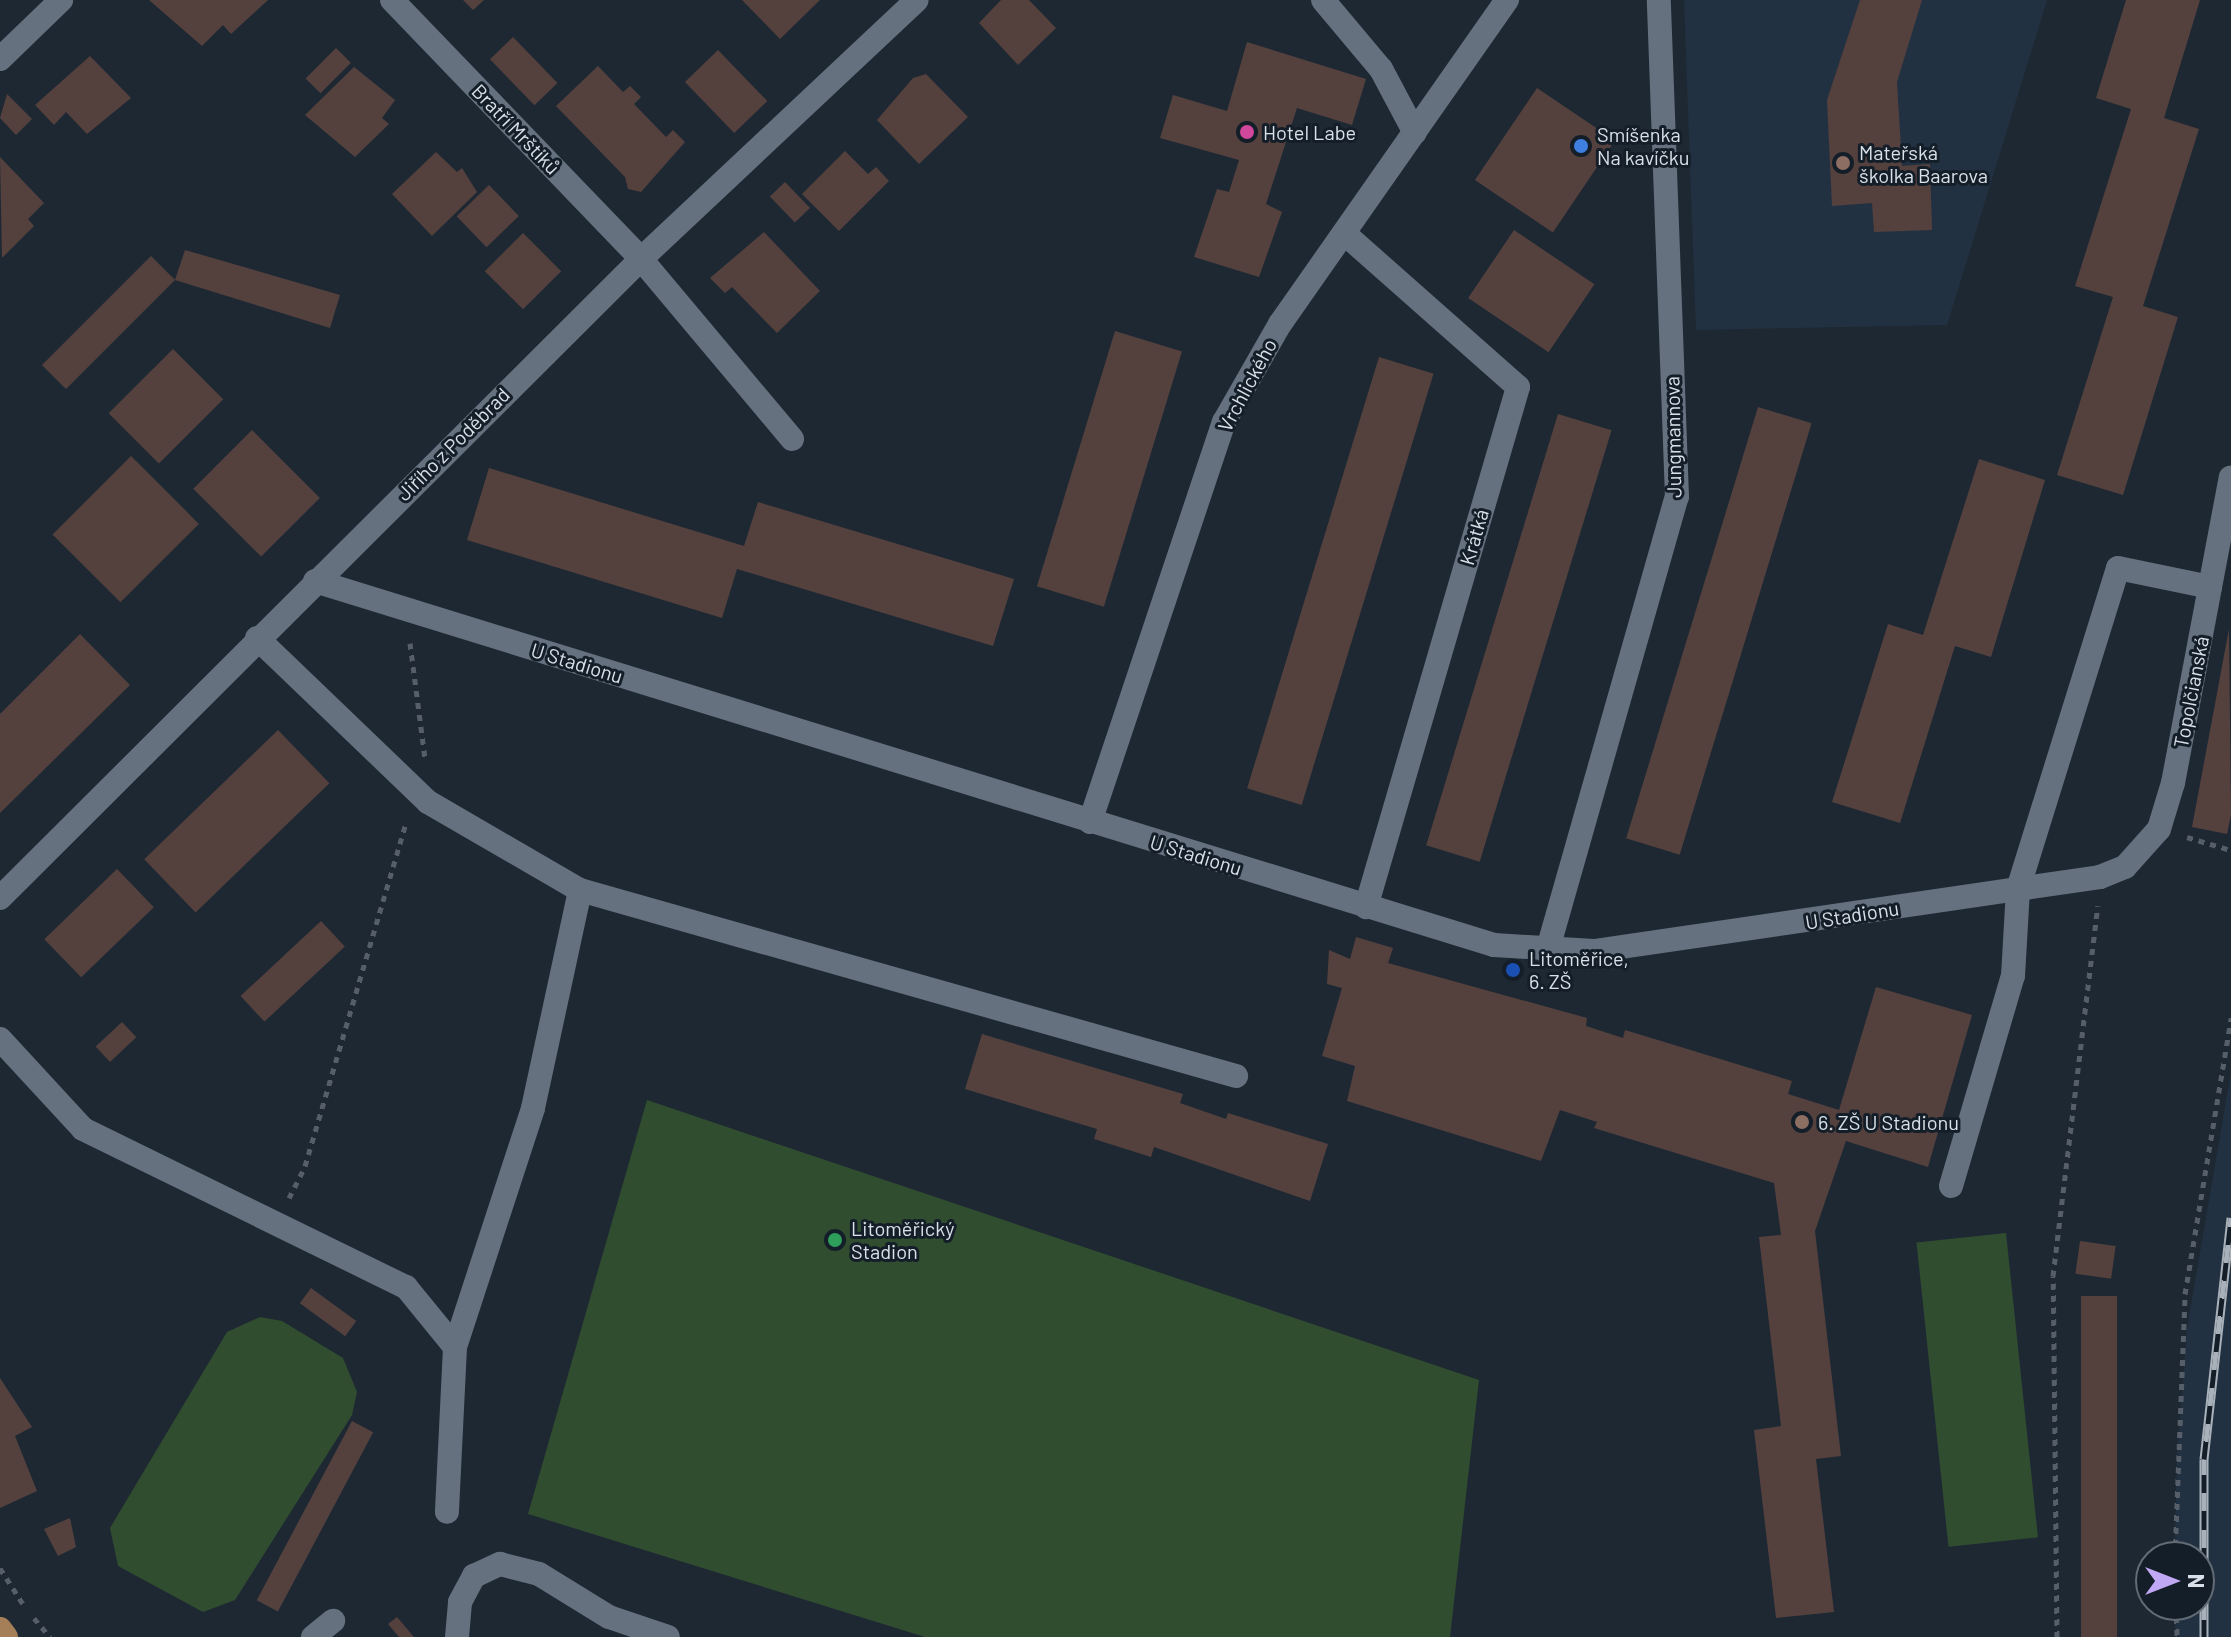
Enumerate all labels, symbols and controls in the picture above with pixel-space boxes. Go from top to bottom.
street label: Bratří Mrštíků [467,79,565,179]
place label: Hotel Labe [1263,120,1356,144]
place label: Smíšenka Na kavíčku [1597,122,1690,169]
marker: Hotel Labe [1238,123,1256,141]
marker: Smíšenka Na kavíčku [1572,137,1590,155]
place label: Mateřská školka Baarova [1859,140,1988,187]
marker: Mateřská školka Baarova [1834,154,1852,172]
street label: Vrchlického [1212,334,1282,436]
street label: Jungmannova [1660,376,1686,498]
street label: Jiřího z Poděbrad [392,383,514,505]
street label: Krátká [1455,506,1493,568]
street label: Topolčianská [2168,634,2214,750]
street label: U Stadionu [528,638,626,688]
street label: U Stadionu [1147,830,1245,880]
street label: U Stadionu [1803,896,1901,934]
place label: Litoměřice, 6. ZŠ [1529,946,1629,993]
marker: Litoměřice, 6. ZŠ [1504,961,1522,979]
place label: 6. ZŠ U Stadionu [1818,1110,1959,1134]
marker: 6. ZŠ U Stadionu [1793,1113,1811,1131]
place label: Litoměřický Stadion [851,1216,954,1263]
marker: Litoměřický Stadion [826,1231,844,1249]
north arrow [2135,1541,2215,1621]
text: N [2184,1574,2210,1588]

